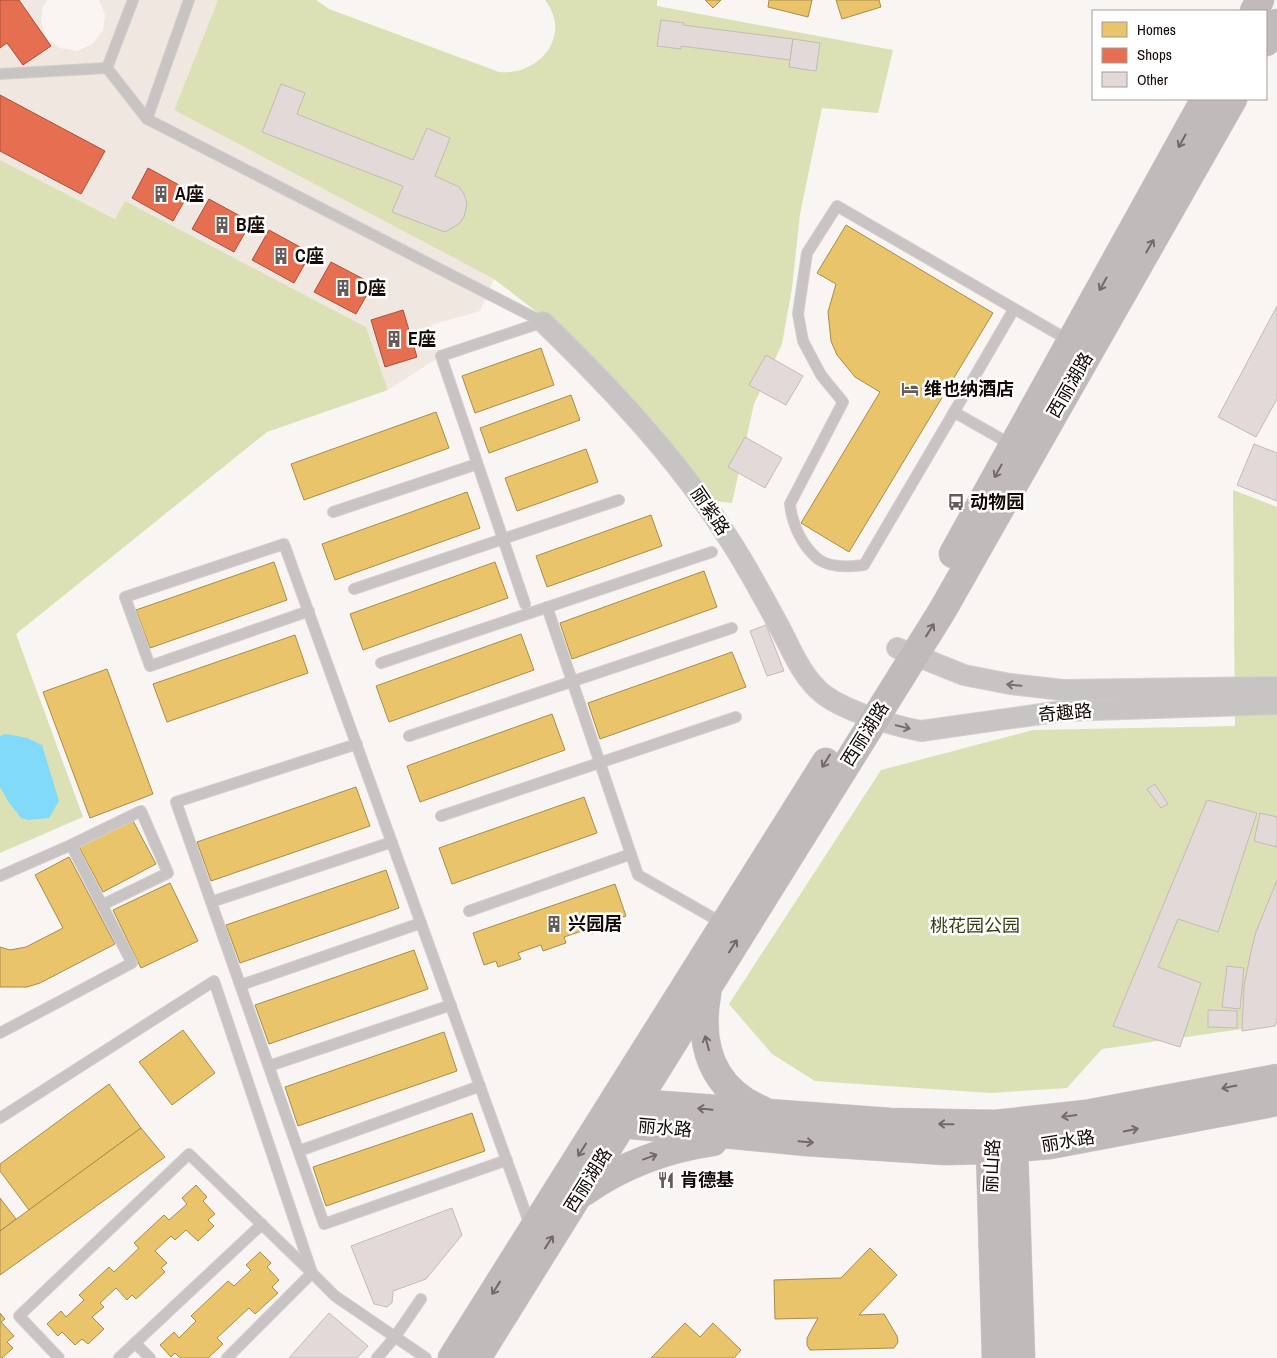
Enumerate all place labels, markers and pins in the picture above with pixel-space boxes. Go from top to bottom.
place label: A座 [175,181,204,206]
building icon: A座 [151,184,171,204]
place label: B座 [236,212,265,237]
building icon: B座 [212,215,232,235]
place label: C座 [295,243,324,268]
building icon: C座 [271,246,291,266]
place label: D座 [357,275,386,300]
building icon: D座 [333,278,353,298]
place label: E座 [408,326,436,351]
building icon: E座 [384,329,404,349]
place label: 维也纳酒店 [924,376,1014,401]
hotel icon: 维也纳酒店 [900,379,920,399]
place label: 动物园 [970,489,1024,514]
bus stop icon: 动物园 [946,492,966,512]
place label: 兴园居 [568,911,622,936]
building icon: 兴园居 [544,914,564,934]
place label: 肯德基 [680,1167,734,1192]
restaurant icon: 肯德基 [656,1170,676,1190]

